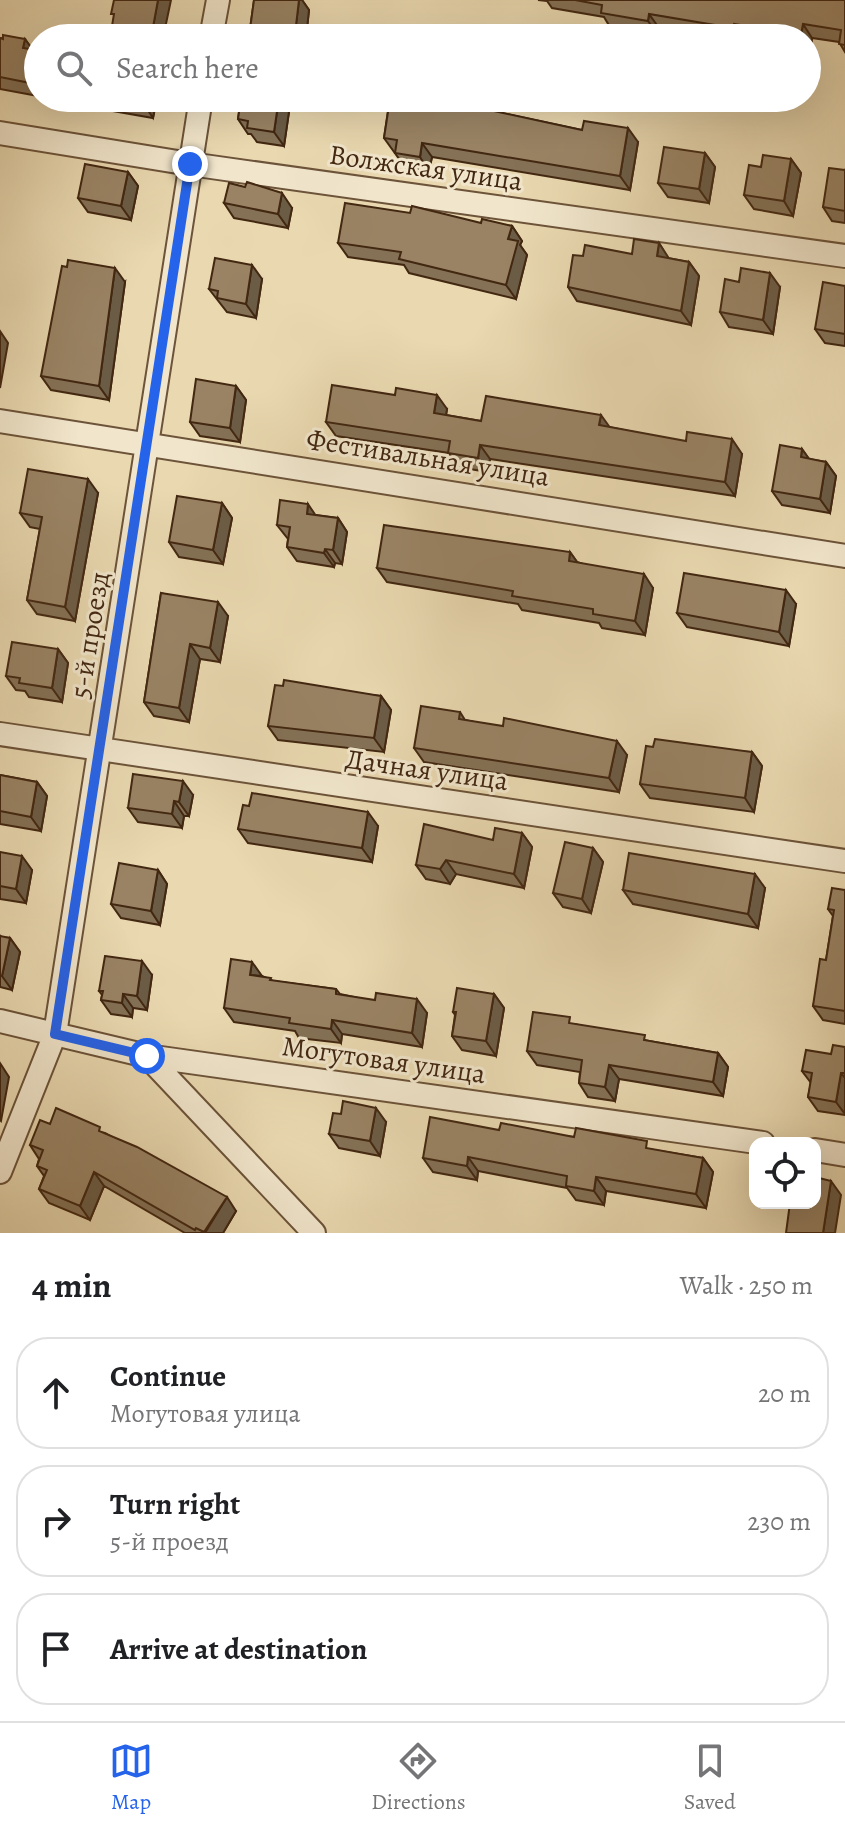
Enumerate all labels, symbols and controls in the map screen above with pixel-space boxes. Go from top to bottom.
search box [24,24,821,112]
icon: search [52,46,96,90]
text: Search here [116,48,259,88]
street label: Волжская улица [327,136,525,200]
route end [172,146,208,182]
street label: Фестивальная улица [304,420,552,496]
street label: 5-й проезд [61,569,119,701]
street label: Дачная улица [343,740,511,800]
street label: Могутовая улица [280,1027,488,1093]
route start [129,1038,165,1074]
map controls [749,1137,821,1209]
button: locate [749,1137,821,1209]
text: 4 min [32,1262,111,1309]
text: Walk · 250 m [680,1268,813,1303]
text: Continue [110,1356,226,1396]
icon: ahead [34,1371,78,1415]
text: 20 m [758,1376,811,1411]
text: Могутовая улица [110,1396,300,1431]
text: Turn right [110,1484,240,1524]
icon: right [34,1499,78,1543]
text: 230 m [747,1504,811,1539]
text: 5-й проезд [110,1524,229,1559]
icon: arrive [34,1627,78,1671]
text: Arrive at destination [110,1629,367,1669]
tab: Map [109,1739,153,1817]
tab: Directions [371,1739,466,1817]
tab: Saved [684,1739,736,1817]

